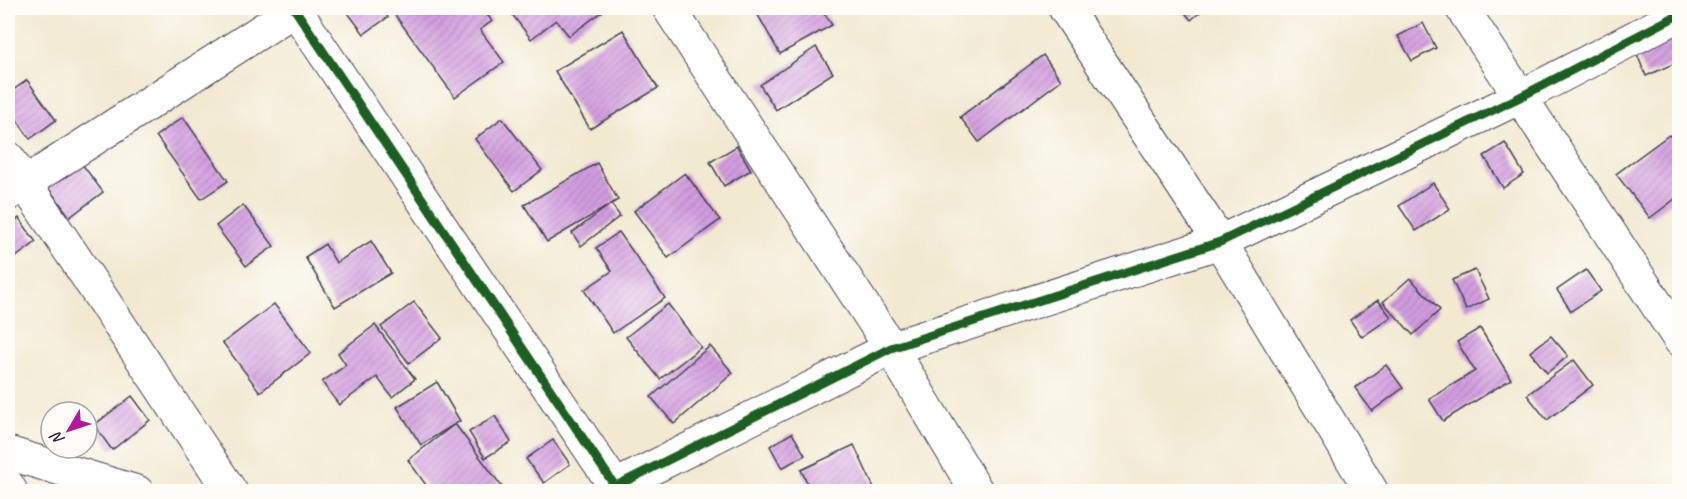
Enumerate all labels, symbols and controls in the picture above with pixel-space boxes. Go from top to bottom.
north arrow [39,400,99,460]
text: N [45,426,69,449]

